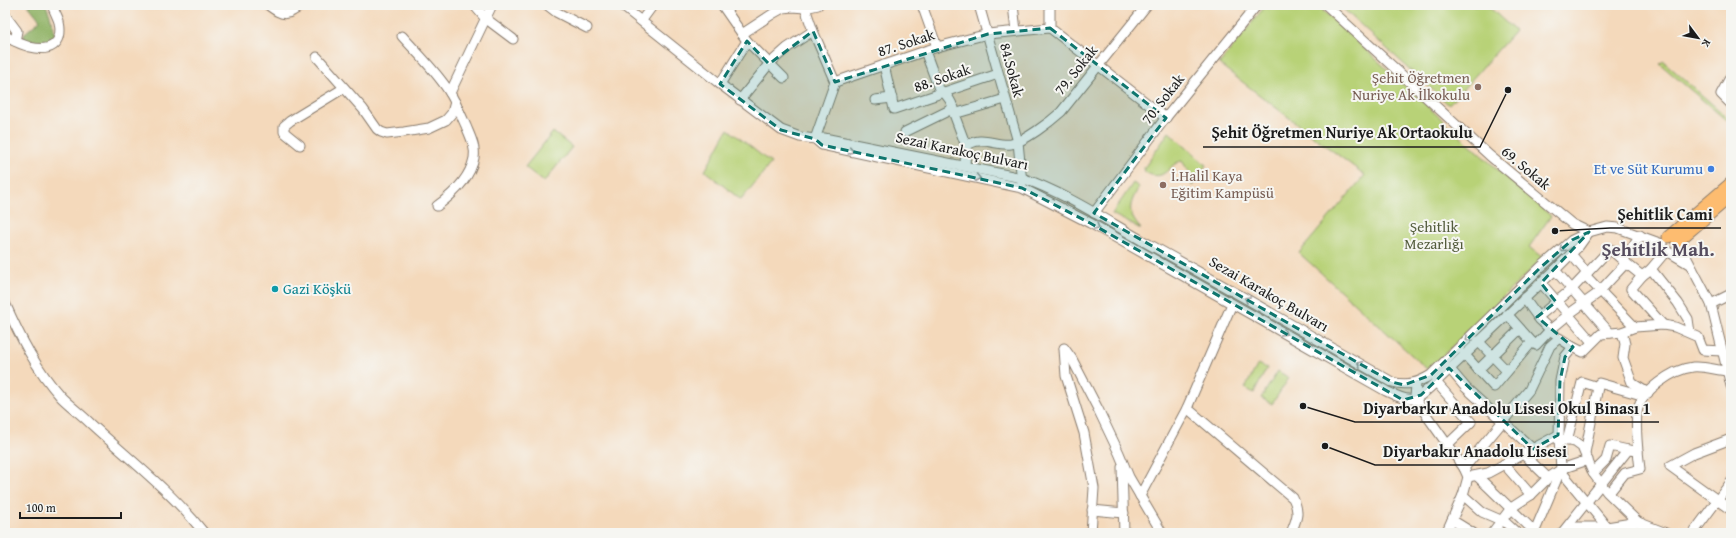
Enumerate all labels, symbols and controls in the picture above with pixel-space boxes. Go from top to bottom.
north arrow [1678,18,1718,58]
street label: 87. Sokak [875,23,937,62]
text: K [1698,36,1715,51]
street label: 84.Sokak [995,40,1030,100]
street label: 79. Sokak [1049,40,1102,99]
street label: 88. Sokak [911,58,973,97]
place label: Şehit Öğretmen Nuriye Ak İlkokulu [1352,67,1471,105]
street label: 70. Sokak [1136,69,1189,128]
marker: Şehit Öğretmen Nuriye Ak İlkokulu [1473,82,1483,92]
callout: Şehit Öğretmen Nuriye Ak Ortaokulu [1203,119,1480,147]
text: Şehit Öğretmen Nuriye Ak Ortaokulu [1211,120,1473,144]
street label: Sezai Karakoç Bulvarı [894,126,1030,175]
street label: 69. Sokak [1497,141,1556,195]
one-way arrow [848,147,854,155]
place label: Et ve Süt Kurumu [1594,158,1704,179]
marker: Et ve Süt Kurumu [1706,164,1716,174]
place label: İ.Halil Kaya Eğitim Kampüsü [1171,165,1275,203]
one-way arrow [975,173,981,182]
marker: İ.Halil Kaya Eğitim Kampüsü [1158,180,1168,190]
callout: Şehitlik Cami [1610,200,1721,228]
text: Şehitlik Cami [1617,202,1713,226]
park label: Şehitlik Mezarlığı [1404,216,1464,254]
one-way arrow [1093,223,1100,230]
district label: Şehitlik Mah. [1601,235,1715,263]
one-way arrow [1559,244,1566,251]
street label: Sezai Karakoç Bulvarı [1206,251,1333,336]
place label: Gazi Köşkü [283,278,352,299]
marker: Gazi Köşkü [270,284,280,294]
one-way arrow [1244,296,1251,304]
one-way arrow [1279,329,1287,336]
one-way arrow [1465,334,1473,342]
one-way arrow [1357,361,1364,368]
callout: Diyarbarkır Anadolu Lisesi Okul Binası 1 [1355,394,1659,422]
text: Diyarbarkır Anadolu Lisesi Okul Binası 1 [1363,396,1651,420]
callout: Diyarbakır Anadolu Lisesi [1375,437,1575,465]
text: Diyarbakır Anadolu Lisesi [1383,439,1567,463]
scale bar [20,494,121,520]
text: 100 m [26,499,56,516]

